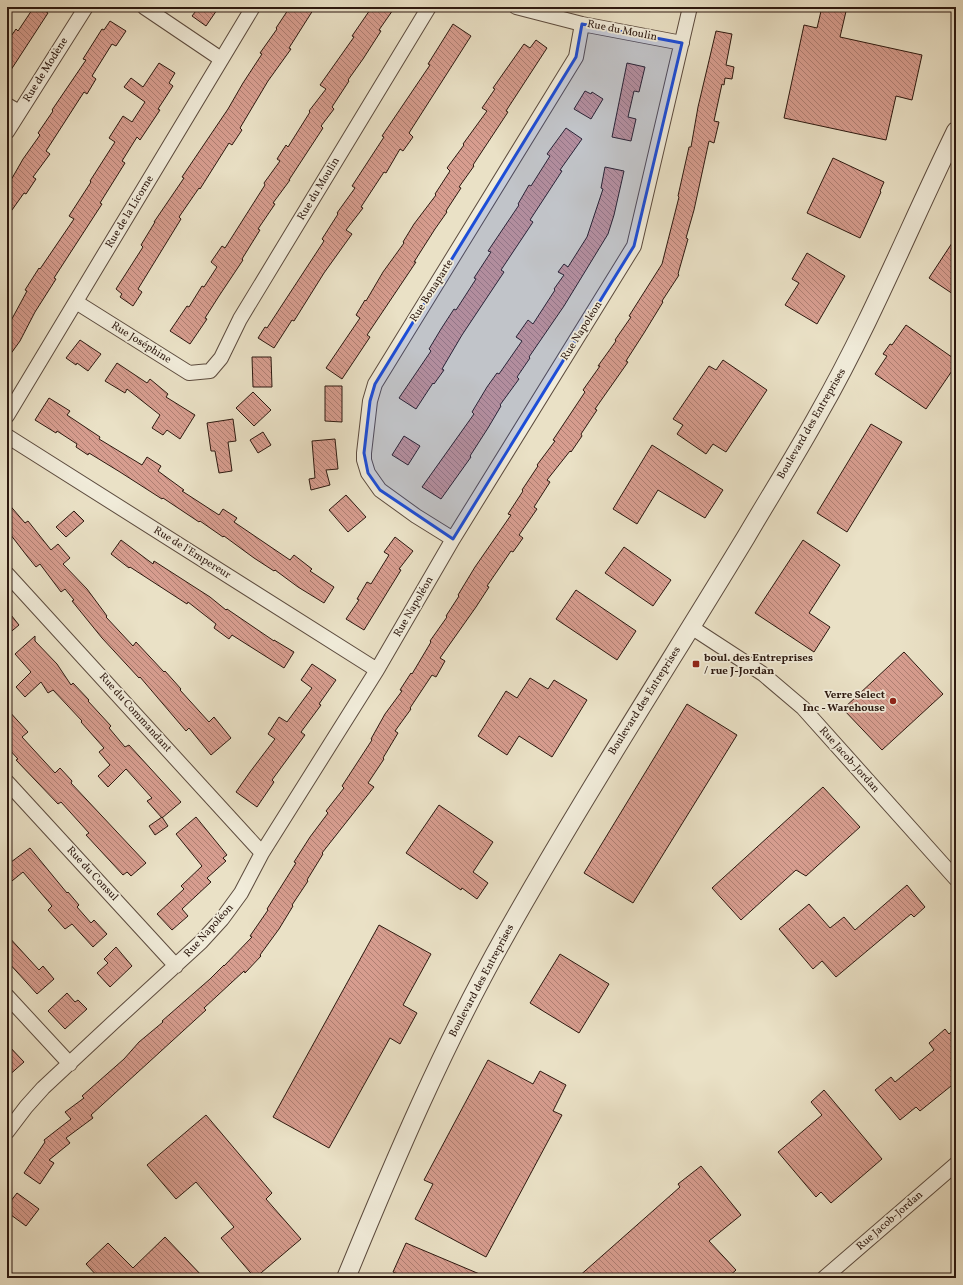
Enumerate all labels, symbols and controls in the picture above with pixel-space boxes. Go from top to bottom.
street label: Rue du Moulin [586,17,659,45]
street label: Rue de Modène [20,35,72,105]
street label: Rue du Moulin [294,154,344,223]
street label: Rue de la Licorne [102,173,158,251]
street label: Rue Bonaparte [407,257,457,325]
street label: Rue Napoléon [558,298,607,364]
street label: Rue Joséphine [108,319,174,367]
street label: Boulevard des Entreprises [774,366,850,482]
street label: Rue de l'Empereur [150,523,234,583]
street label: Rue Napoléon [391,574,438,640]
street label: Boulevard des Entreprises [605,644,685,758]
place label: boul. des Entreprises / rue J-Jordan [704,651,813,679]
marker: boul. des Entreprises / rue J-Jordan [691,659,701,669]
street label: Rue du Commandant [95,670,175,756]
place label: Verre Select Inc - Warehouse [803,688,885,716]
marker: Verre Select Inc - Warehouse [888,696,898,706]
street label: Rue Jacob-Jordan [815,724,883,796]
street label: Rue du Consul [63,843,121,905]
street label: Rue Napoléon [181,900,238,961]
street label: Boulevard des Entreprises [446,922,518,1040]
street label: Rue Jacob-Jordan [853,1188,927,1254]

